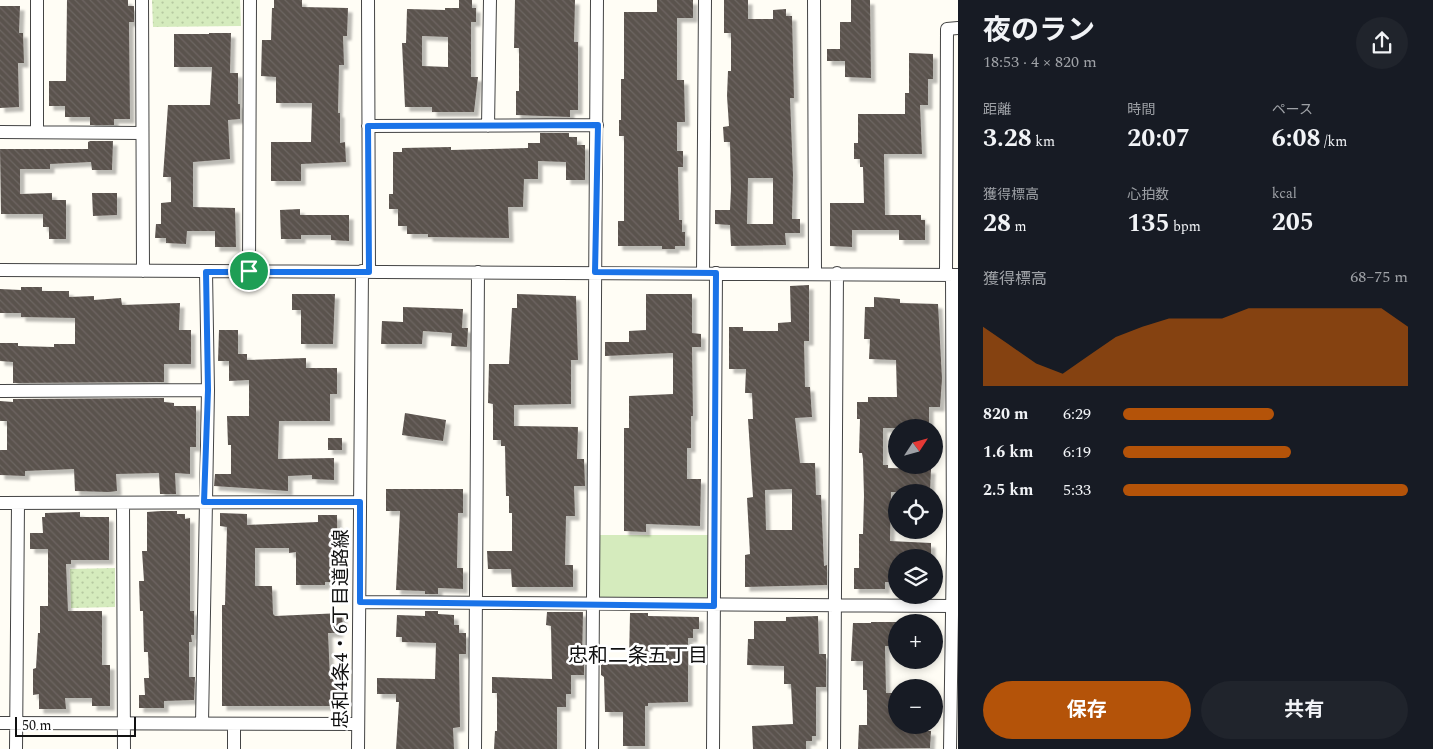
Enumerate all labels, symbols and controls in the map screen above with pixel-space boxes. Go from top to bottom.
text: 夜のラン [983,9,1095,52]
button: share [1356,17,1408,69]
text: 18:53 · 4 × 820 m [983,50,1097,74]
text: 距離 [983,99,1011,120]
text: 時間 [1127,99,1155,120]
text: ペース [1272,99,1313,120]
text: 3.28 [983,120,1032,158]
text: 20:07 [1127,120,1190,158]
text: 6:08 [1272,120,1320,158]
text: km [1032,131,1055,152]
text: /km [1320,131,1347,152]
text: kcal [1272,183,1297,204]
text: 獲得標高 [983,184,1039,205]
text: 心拍数 [1127,184,1169,205]
text: 205 [1272,204,1314,242]
text: 28 [983,205,1011,243]
text: 135 [1127,205,1169,243]
text: m [1011,216,1027,237]
text: bpm [1169,216,1201,237]
pin [228,250,270,292]
icon: arrive [235,257,263,285]
text: 68–75 m [1350,265,1408,289]
text: 獲得標高 [983,267,1047,291]
text: 820 m [983,402,1028,426]
text: 6:29 [1063,402,1091,426]
north arrow [888,419,942,474]
map controls [888,419,943,734]
text: 1.6 km [983,440,1033,464]
text: 6:19 [1063,440,1091,464]
text: 2.5 km [983,478,1033,502]
text: 5:33 [1063,478,1091,502]
button: locate [888,484,943,539]
street label: 忠和4条4・6丁目道路線 [327,529,356,729]
button: layers [888,549,943,604]
button: + [888,614,943,669]
district label: 忠和二条五丁目 [568,641,708,671]
button: − [888,679,943,734]
button: 保存 [983,681,1191,739]
button: 共有 [1201,681,1408,739]
scale bar [15,714,136,737]
text: 50 m [22,715,52,736]

